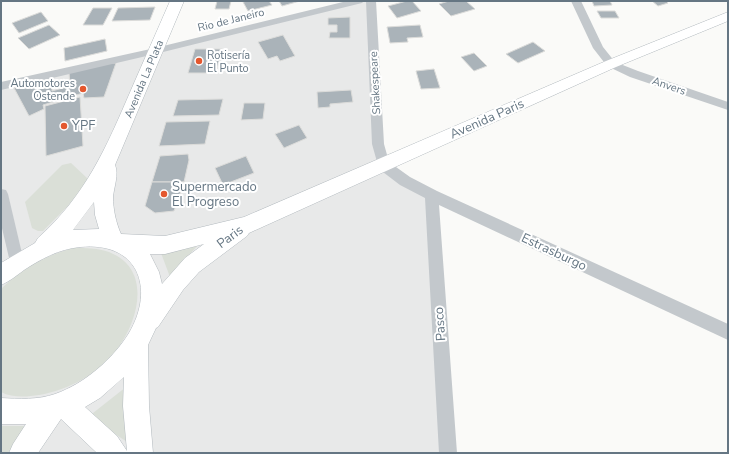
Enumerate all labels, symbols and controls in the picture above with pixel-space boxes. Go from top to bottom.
street label: Rio de Janeiro [196,4,266,36]
street label: Avenida La Plata [121,38,167,120]
place label: Rotisería El Punto [207,48,250,76]
street label: Shakespeare [366,51,384,115]
marker: Rotisería El Punto [194,56,204,66]
street label: Anvers [650,73,688,99]
place label: Automotores Ostende [11,76,75,104]
marker: Automotores Ostende [78,84,88,94]
street label: Avenida Paris [447,95,527,143]
place label: YPF [71,117,95,135]
marker: YPF [59,121,69,131]
place label: Supermercado El Progreso [172,178,257,211]
marker: Supermercado El Progreso [159,189,169,199]
street label: Paris [213,221,247,253]
street label: Estrasburgo [518,229,590,275]
street label: Pasco [430,306,450,342]

